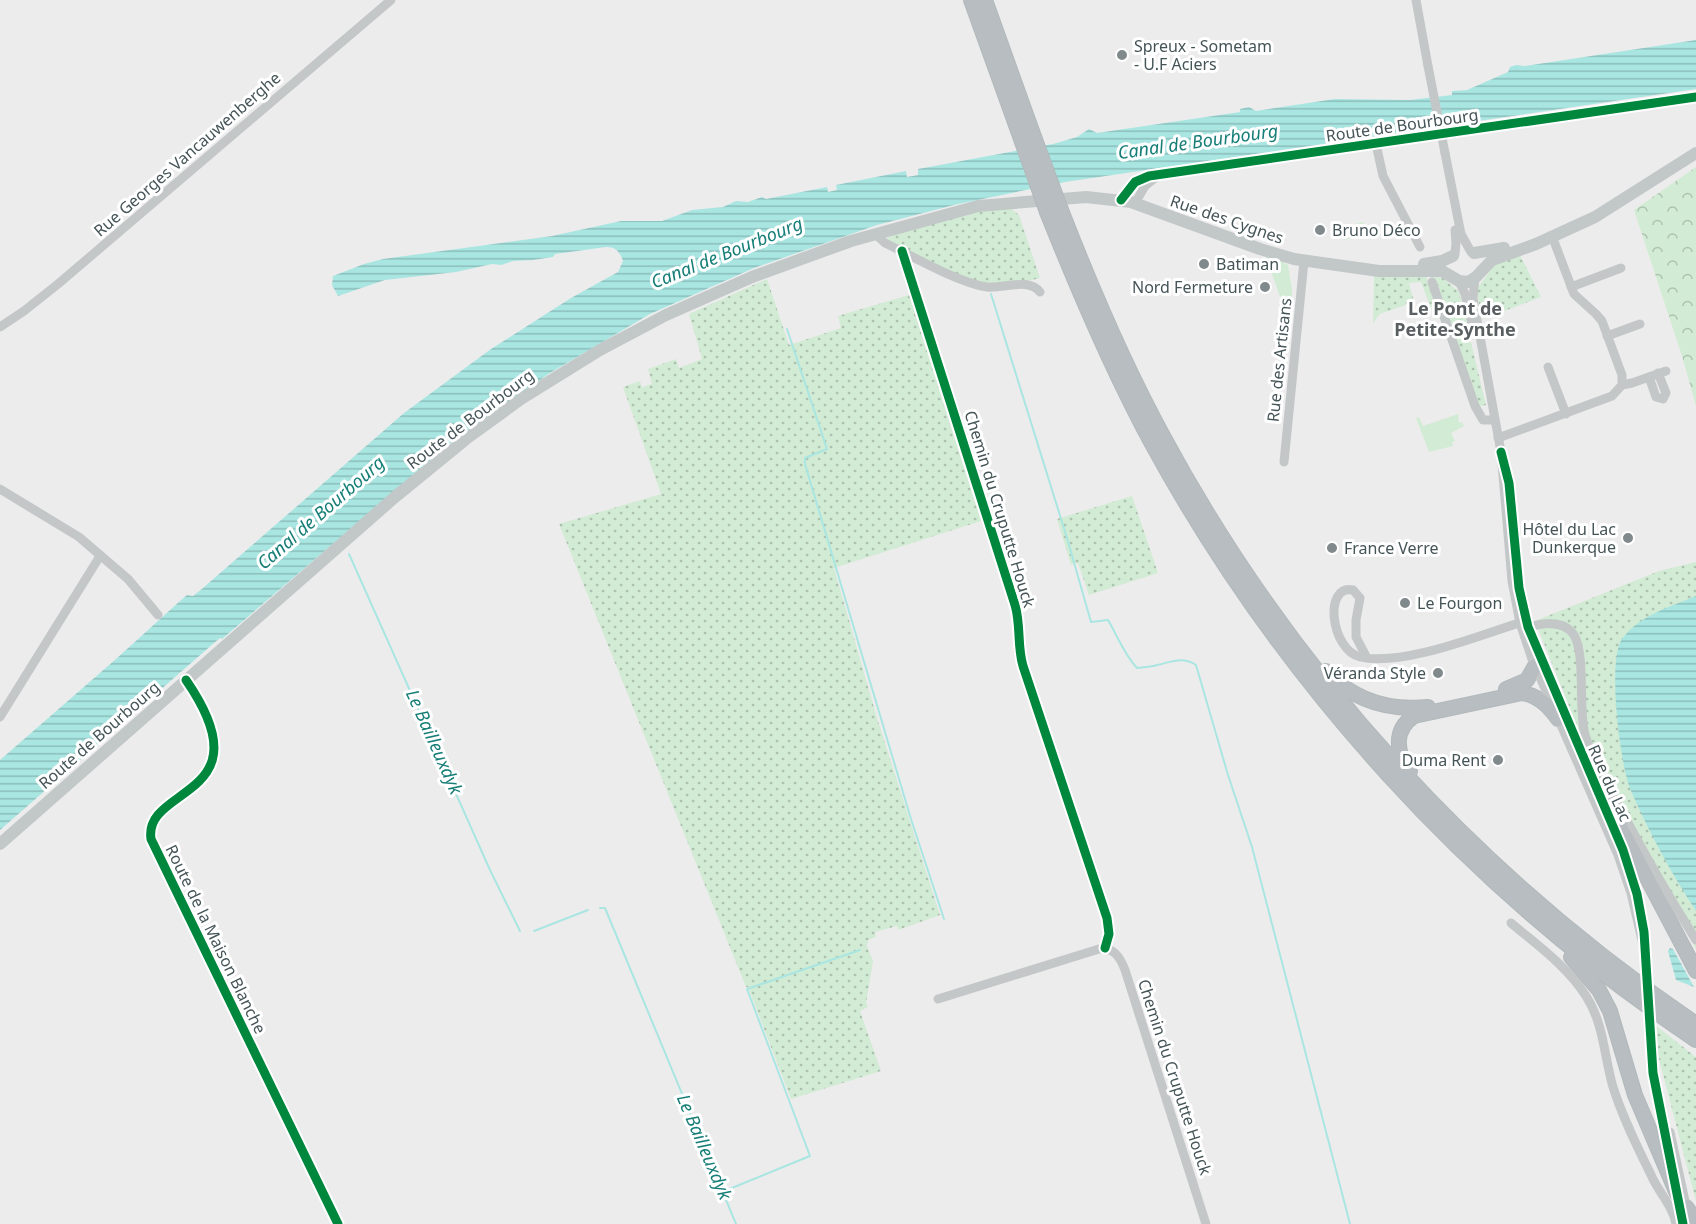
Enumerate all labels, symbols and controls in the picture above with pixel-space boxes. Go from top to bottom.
place label: Spreux - Sometam - U.F Aciers [1134,35,1272,75]
marker: Spreux - Sometam - U.F Aciers [1115,48,1129,62]
street label: Rue Georges Vancauwenberghe [89,67,285,241]
street label: Route de Bourbourg [1324,103,1480,147]
water label: Canal de Bourbourg [1116,118,1280,164]
street label: Rue des Cygnes [1167,189,1287,249]
water label: Canal de Bourbourg [647,211,806,293]
place label: Bruno Déco [1332,219,1421,241]
marker: Bruno Déco [1313,223,1327,237]
place label: Batiman [1216,253,1279,275]
marker: Batiman [1197,257,1211,271]
place label: Nord Fermeture [1132,276,1253,298]
marker: Nord Fermeture [1258,280,1272,294]
district label: Le Pont de Petite-Synthe [1394,296,1516,341]
street label: Rue des Artisans [1262,297,1296,423]
street label: Route de Bourbourg [402,364,538,474]
street label: Chemin du Cruputte Houck [960,408,1041,611]
water label: Canal de Bourbourg [251,450,389,574]
place label: Hôtel du Lac Dunkerque [1522,518,1616,558]
marker: Hôtel du Lac Dunkerque [1621,531,1635,545]
place label: France Verre [1344,537,1439,559]
marker: France Verre [1325,541,1339,555]
place label: Le Fourgon [1417,592,1502,614]
marker: Le Fourgon [1398,596,1412,610]
place label: Véranda Style [1324,662,1426,684]
marker: Véranda Style [1431,666,1445,680]
street label: Route de Bourbourg [34,676,164,794]
water label: Le Bailleuxdyk [401,685,469,799]
street label: Rue du Lac [1583,741,1637,825]
place label: Duma Rent [1402,749,1486,771]
marker: Duma Rent [1491,753,1505,767]
street label: Route de la Maison Blanche [161,841,271,1037]
street label: Chemin du Cruputte Houck [1133,976,1217,1178]
water label: Le Bailleuxdyk [672,1090,738,1204]

